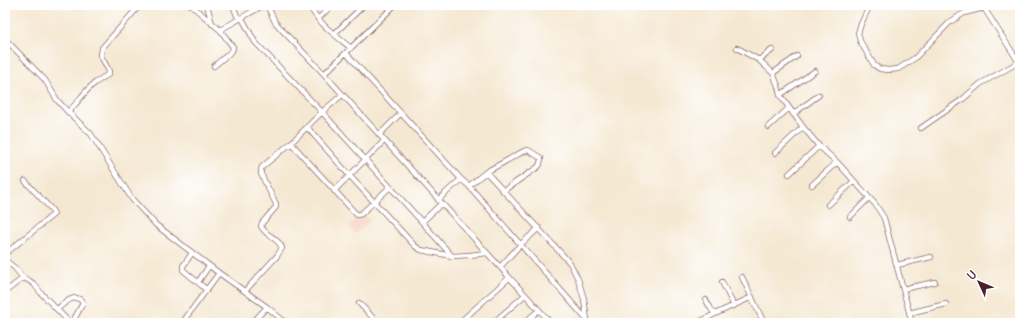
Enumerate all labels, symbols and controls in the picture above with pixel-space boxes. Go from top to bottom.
north arrow [959,262,999,302]
text: U [964,267,979,283]

